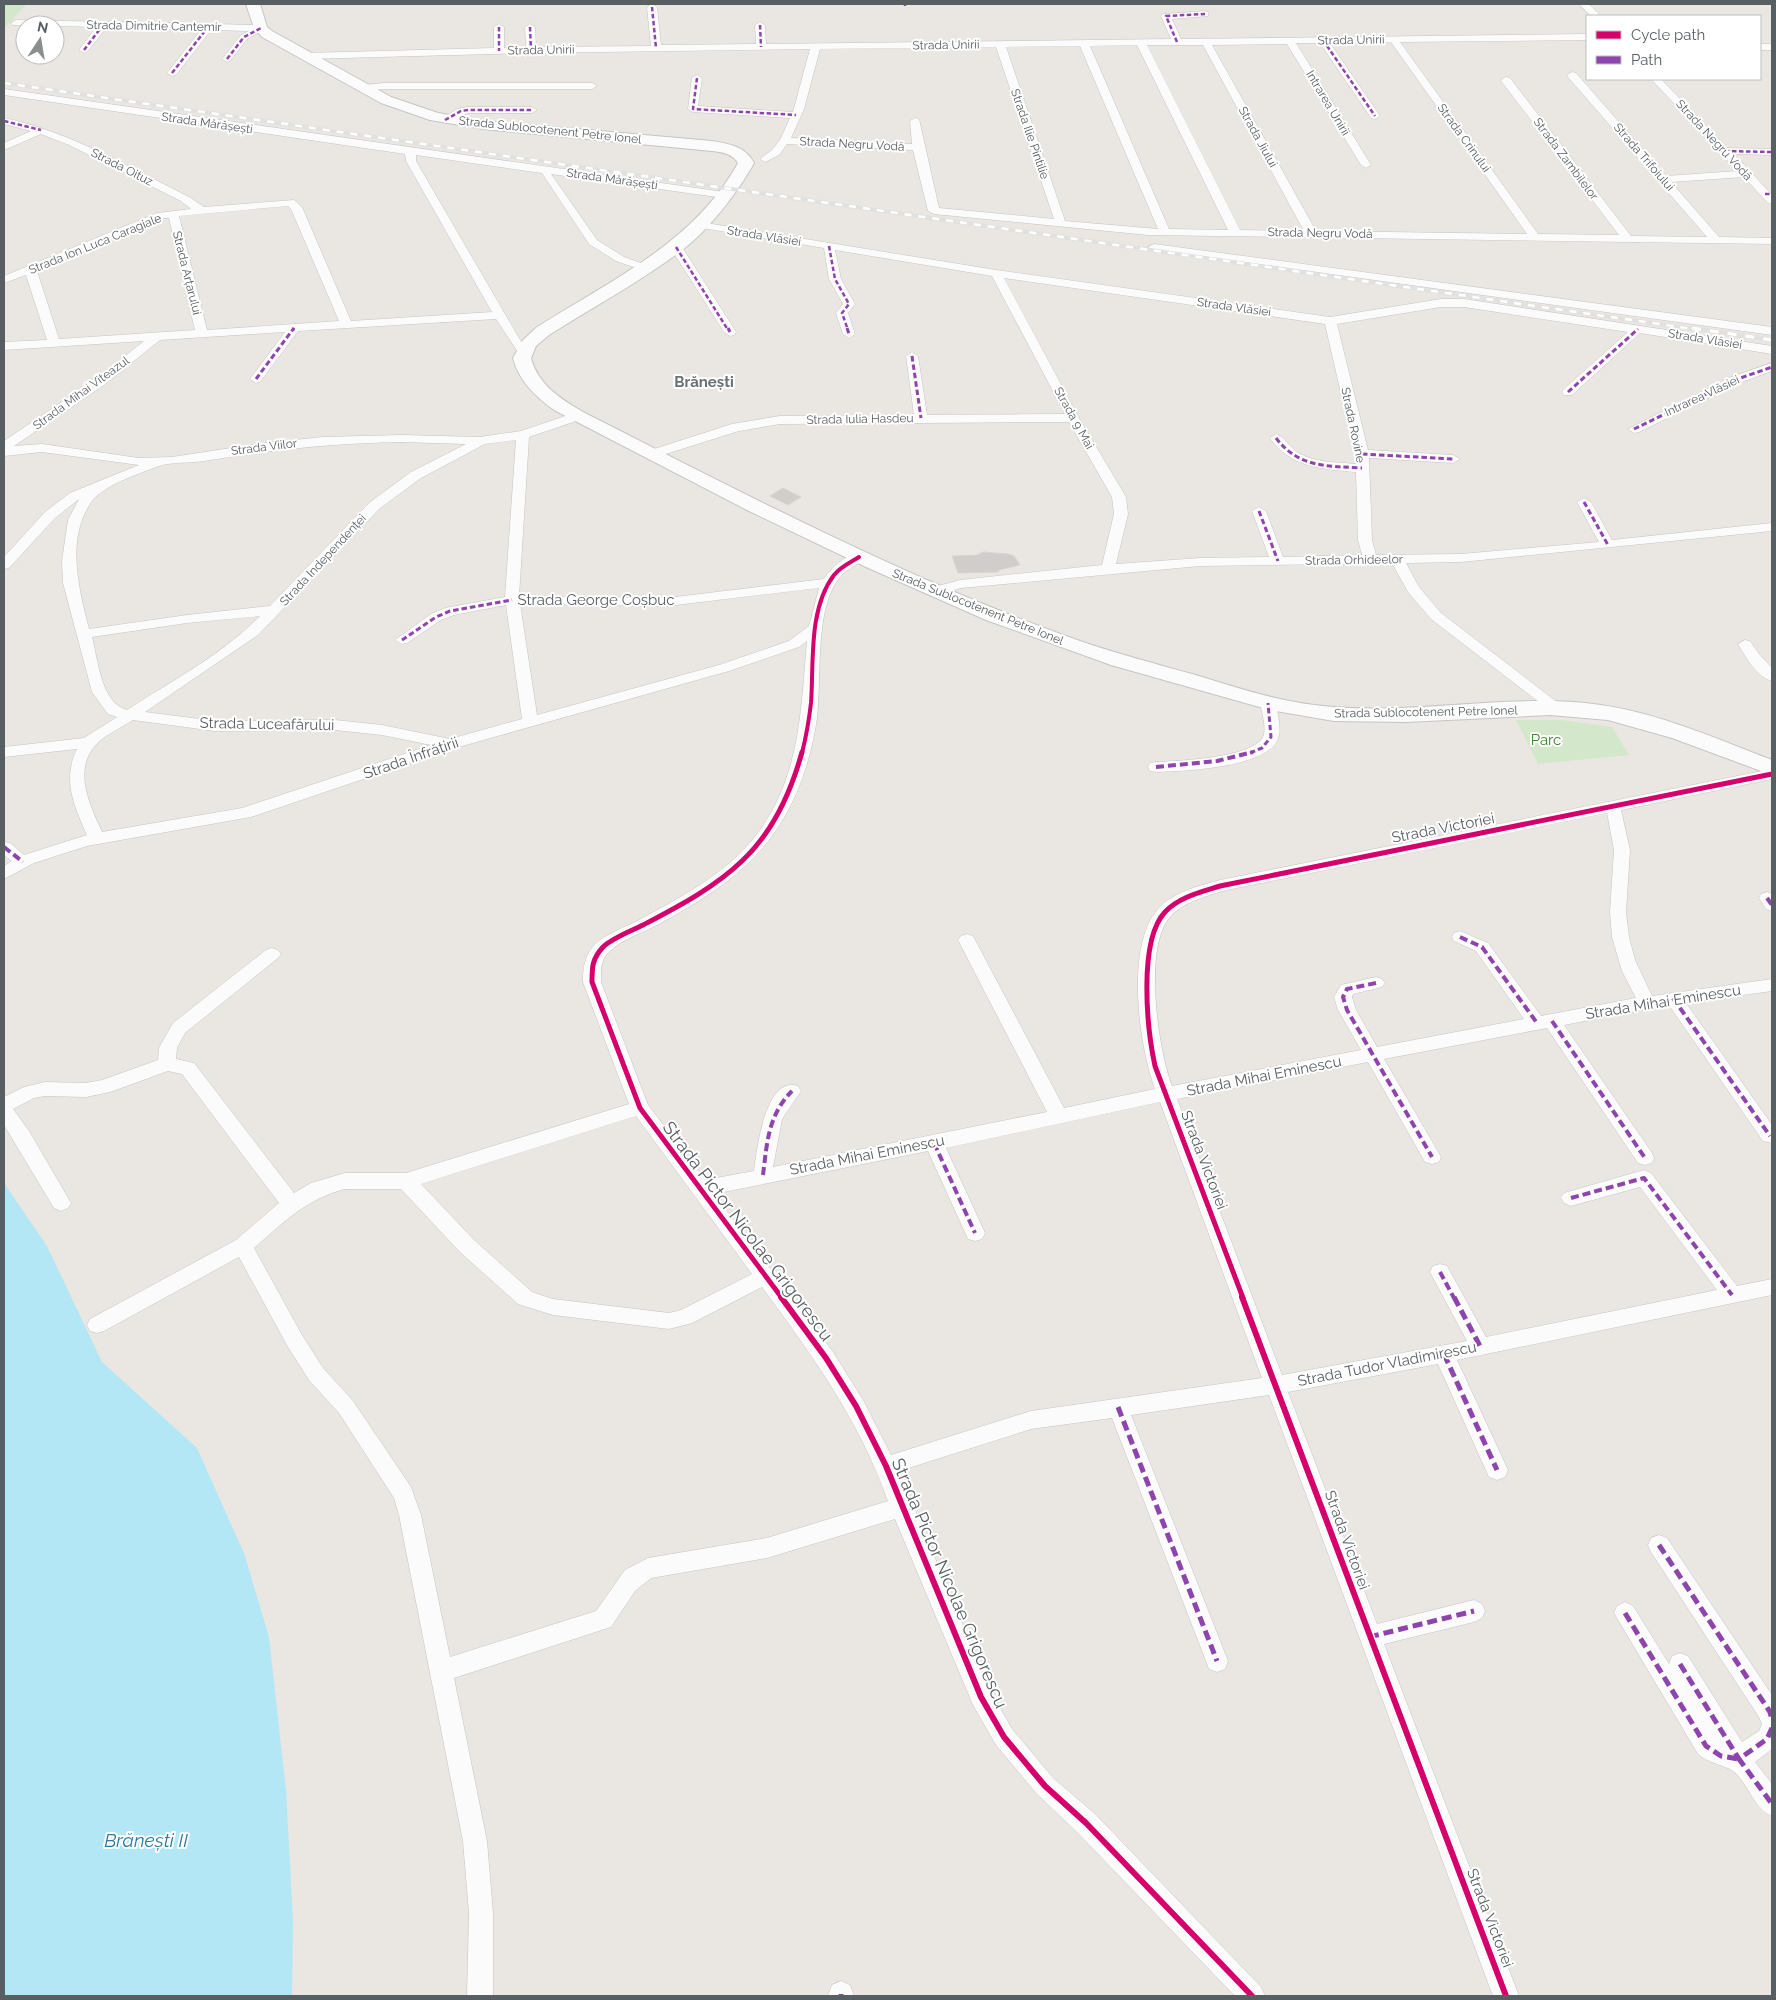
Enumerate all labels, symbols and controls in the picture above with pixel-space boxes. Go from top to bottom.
north arrow [15,15,65,65]
legend [1586,15,1761,80]
text: N [36,18,50,36]
street label: Strada Dimitrie Cantemir [86,18,223,34]
text: Cycle path [1631,26,1705,44]
street label: Strada Unirii [1317,32,1385,48]
street label: Strada Unirii [912,37,980,53]
street label: Strada Unirii [507,42,575,58]
text: Path [1631,51,1662,69]
street label: Intrarea Unirii [1303,68,1353,138]
street label: Strada Ilie Pintilie [1008,87,1052,181]
street label: Strada Negru Vodă [1673,97,1755,183]
street label: Strada Crinului [1434,101,1494,175]
street label: Strada Jiului [1236,104,1280,170]
street label: Strada Mărășești [160,110,254,136]
street label: Strada Sublocotenent Petre Ionel [458,113,643,147]
street label: Strada Zambilelor [1531,115,1602,203]
street label: Strada Trifoiului [1611,120,1677,194]
street label: Strada Negru Vodă [799,134,905,154]
street label: Strada Oituz [89,145,155,189]
street label: Strada Mărășești [565,166,659,192]
street label: Strada Ion Luca Caragiale [27,211,163,277]
street label: Strada Vlăsiei [726,223,802,249]
street label: Strada Negru Vodă [1267,225,1373,241]
street label: Strada Arțarului [170,230,204,316]
street label: Strada Vlăsiei [1196,295,1272,319]
street label: Strada Vlăsiei [1667,326,1743,352]
street label: Strada Mihai Viteazul [30,353,132,433]
district label: Brănești [674,373,734,391]
street label: Intrarea Vlăsiei [1662,373,1742,419]
street label: Strada 9 Mai [1051,385,1097,451]
street label: Strada Rovine [1338,386,1368,464]
street label: Strada Iulia Hasdeu [806,411,914,427]
street label: Strada Viilor [230,436,299,458]
street label: Strada Independenței [277,511,369,609]
street label: Strada Orhideelor [1305,552,1404,568]
street label: Strada Sublocotenent Petre Ionel [890,566,1066,648]
street label: Strada George Coșbuc [517,591,675,609]
street label: Strada Sublocotenent Petre Ionel [1334,703,1519,721]
street label: Strada Luceafărului [199,714,335,734]
park label: Parc [1531,731,1561,749]
street label: Strada Înfrățirii [361,733,461,783]
street label: Strada Victoriei [1390,809,1496,847]
street label: Strada Mihai Eminescu [1584,981,1742,1023]
street label: Strada Mihai Eminescu [1185,1052,1343,1100]
street label: Strada Victoriei [1177,1108,1231,1212]
street label: Strada Pictor Nicolae Grigorescu [658,1117,838,1345]
street label: Strada Mihai Eminescu [788,1131,946,1179]
street label: Strada Tudor Vladimirescu [1296,1338,1478,1390]
street label: Strada Pictor Nicolae Grigorescu [888,1455,1012,1711]
street label: Strada Victoriei [1321,1488,1373,1592]
water label: Brănești II [104,1829,188,1851]
street label: Strada Victoriei [1463,1866,1517,1970]

